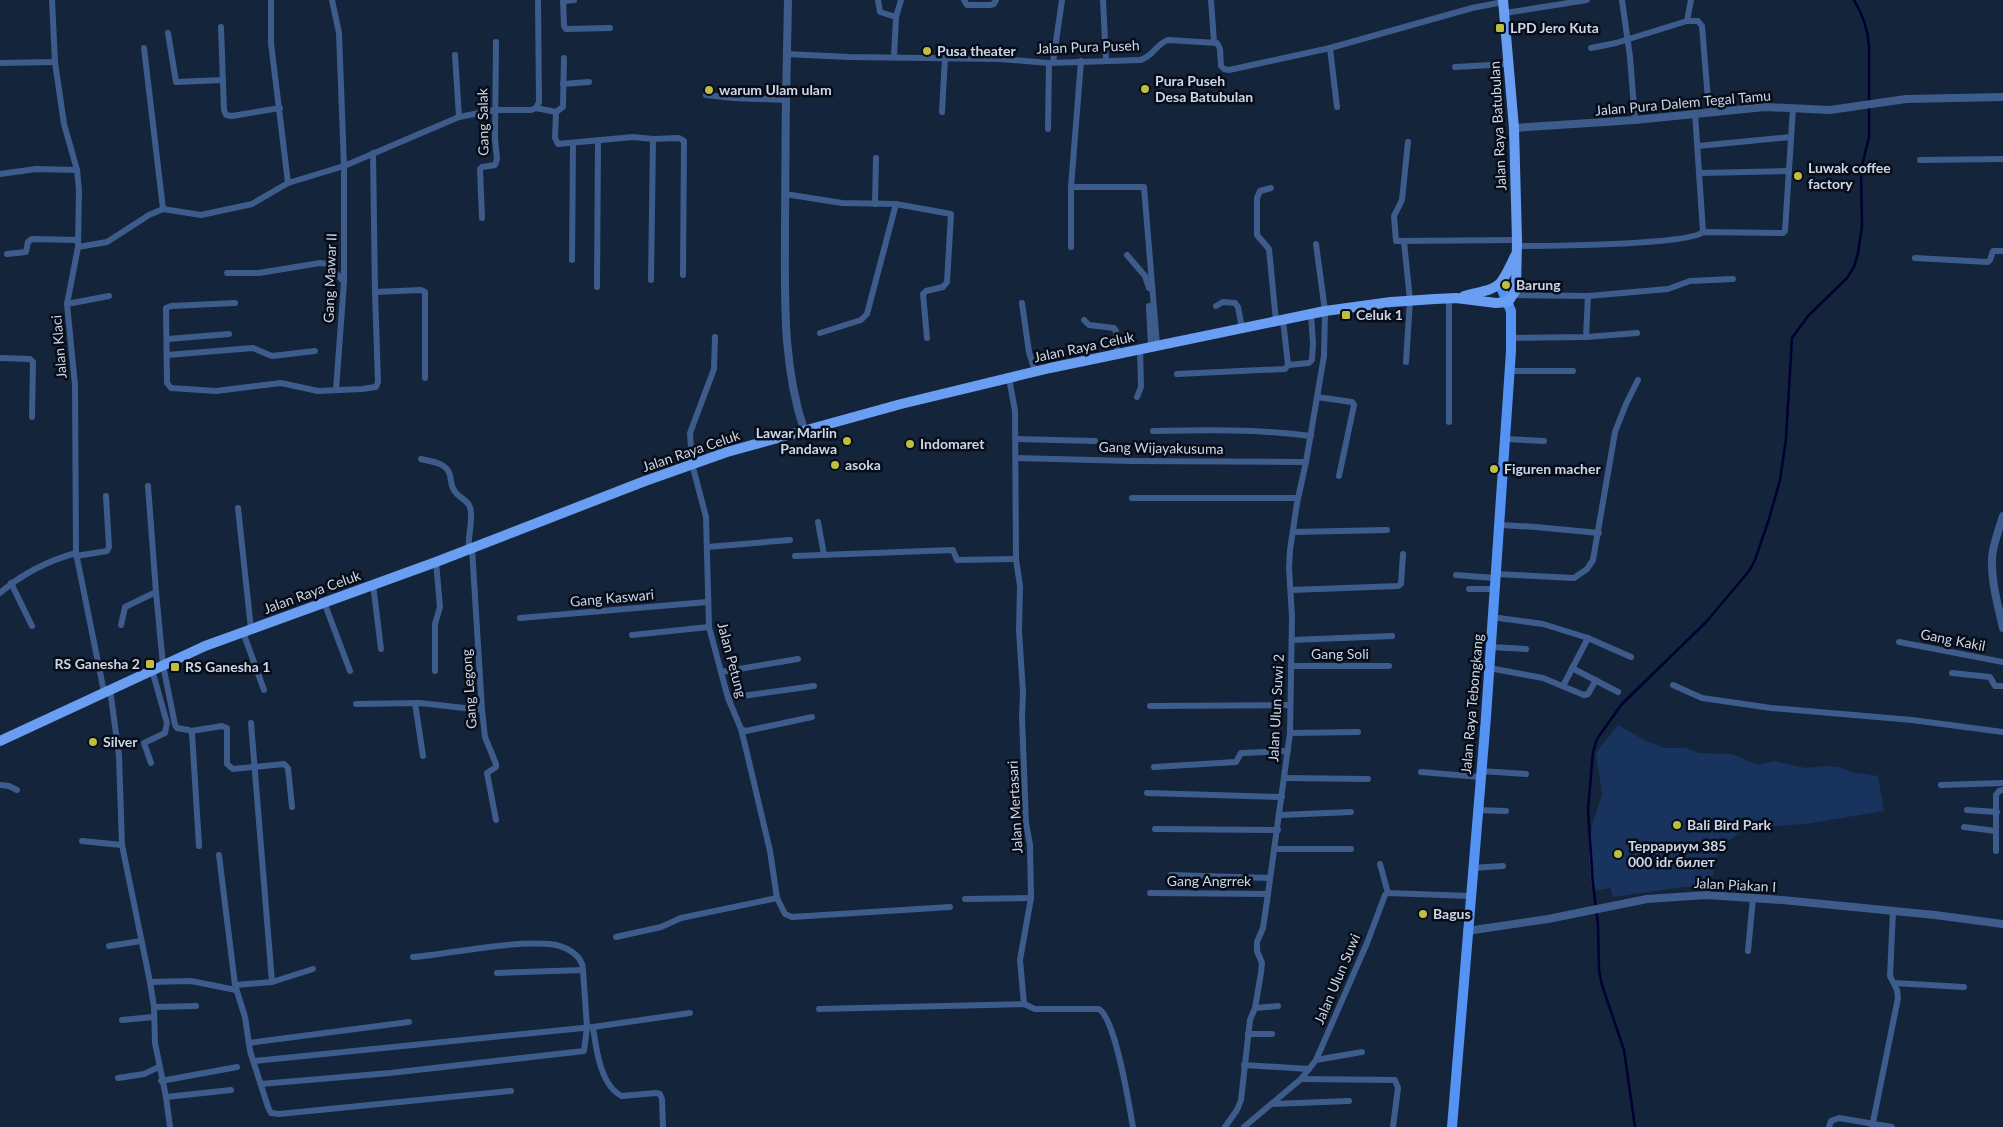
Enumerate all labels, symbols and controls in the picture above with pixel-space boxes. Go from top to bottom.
place label: LPD Jero Kuta [1510,19,1599,36]
marker: LPD Jero Kuta [1494,22,1506,34]
street label: Jalan Pura Puseh [1036,36,1140,57]
place label: Pusa theater [937,42,1016,59]
marker: Pusa theater [921,45,933,57]
street label: Jalan Raya Batubulan [1486,61,1509,191]
place label: Pura Puseh Desa Batubulan [1155,72,1253,105]
place label: warum Ulam ulam [719,81,832,98]
marker: Pura Puseh Desa Batubulan [1139,83,1151,95]
marker: warum Ulam ulam [703,84,715,96]
street label: Jalan Pura Dalem Tegal Tamu [1594,86,1772,119]
street label: Gang Salak [473,87,492,156]
place label: Luwak coffee factory [1808,159,1891,192]
marker: Luwak coffee factory [1792,170,1804,182]
street label: Gang Mawar II [319,233,340,323]
place label: Barung [1516,276,1561,293]
marker: Barung [1500,279,1512,291]
place label: Celuk 1 [1356,306,1403,323]
marker: Celuk 1 [1340,309,1352,321]
street label: Jalan Klaci [47,315,70,380]
street label: Jalan Raya Celuk [1032,327,1136,365]
place label: Lawar Marlin Pandawa [756,424,837,457]
street label: Jalan Raya Celuk [640,426,743,475]
marker: Lawar Marlin Pandawa [841,435,853,447]
place label: Indomaret [920,435,985,452]
marker: Indomaret [904,438,916,450]
street label: Gang Wijayakusuma [1098,438,1224,457]
place label: asoka [845,456,881,473]
marker: asoka [829,459,841,471]
place label: Figuren macher [1504,460,1601,477]
marker: Figuren macher [1488,463,1500,475]
street label: Jalan Raya Celuk [261,566,364,617]
street label: Gang Kaswari [569,585,655,610]
street label: Jalan Petung [714,620,751,700]
street label: Gang Kakil [1919,625,1987,654]
street label: Jalan Raya Tebongkang [1457,633,1486,775]
street label: Gang Soli [1311,645,1369,662]
street label: Gang Legong [457,648,480,730]
street label: Jalan Ulun Suwi 2 [1264,653,1287,762]
place label: RS Ganesha 2 [55,655,140,672]
marker: RS Ganesha 2 [144,658,156,670]
place label: RS Ganesha 1 [185,658,270,675]
marker: RS Ganesha 1 [169,661,181,673]
place label: Silver [103,733,138,750]
marker: Silver [87,736,99,748]
street label: Jalan Mertasari [1004,760,1025,854]
place label: Bali Bird Park [1687,816,1771,833]
marker: Bali Bird Park [1671,819,1683,831]
place label: Террариум 385 000 idr билет [1628,837,1726,870]
marker: Террариум 385 000 idr билет [1612,848,1624,860]
street label: Gang Angrrek [1167,872,1252,889]
street label: Jalan Piakan I [1693,874,1777,895]
place label: Bagus [1433,905,1471,922]
marker: Bagus [1417,908,1429,920]
street label: Jalan Ulun Suwi [1310,931,1363,1027]

